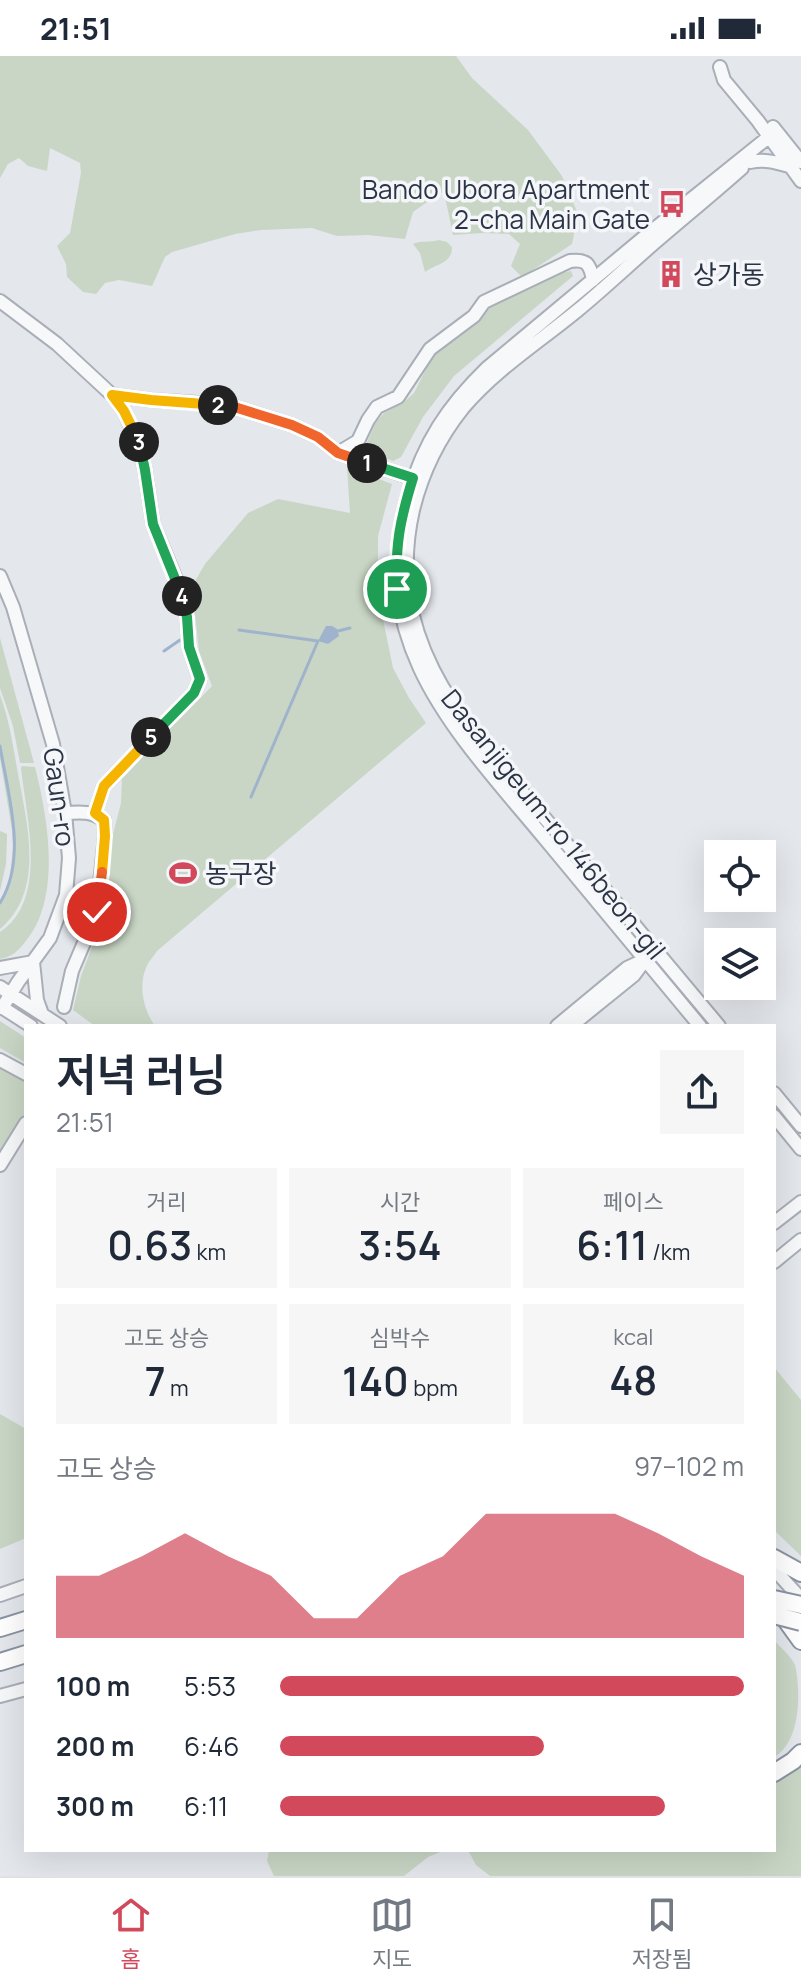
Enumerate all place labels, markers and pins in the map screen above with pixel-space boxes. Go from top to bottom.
place label: Bando Ubora Apartment 2-cha Main Gate [362,171,650,237]
bus stop icon: Bando Ubora Apartment 2-cha Main Gate [657,189,687,219]
place label: 상가동 [693,256,765,292]
building icon: 상가동 [656,259,686,289]
pin: 2 [198,385,238,425]
pin: 3 [119,422,159,462]
pin: 1 [347,443,387,483]
pin [363,555,431,623]
pin: 4 [162,576,202,616]
pin: 5 [131,717,171,757]
place label: 농구장 [205,855,277,891]
sports icon: 농구장 [168,858,198,888]
pin [63,878,131,946]

